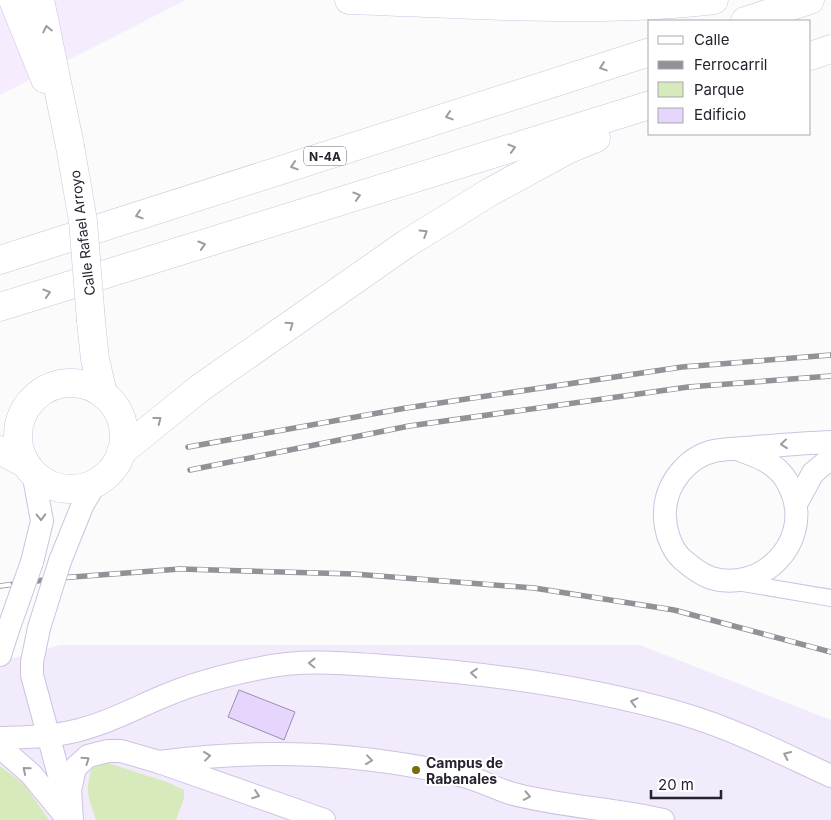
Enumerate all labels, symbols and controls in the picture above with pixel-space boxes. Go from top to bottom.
legend [648,20,811,135]
one-way arrow [42,25,53,34]
text: Calle [694,30,729,49]
text: Ferrocarril [694,55,767,74]
one-way arrow [600,61,608,71]
text: Parque [694,80,744,99]
text: Edificio [694,105,746,124]
one-way arrow [445,110,453,120]
one-way arrow [508,144,516,154]
road number: N-4A [304,146,346,166]
one-way arrow [290,160,298,170]
street label: Calle Rafael Arroyo [66,169,98,297]
one-way arrow [352,192,361,202]
one-way arrow [135,210,144,220]
one-way arrow [419,230,428,240]
one-way arrow [197,240,205,250]
one-way arrow [42,288,50,298]
one-way arrow [284,322,294,331]
one-way arrow [152,418,161,426]
one-way arrow [780,438,788,449]
one-way arrow [36,514,46,522]
one-way arrow [308,658,316,668]
one-way arrow [470,667,478,678]
one-way arrow [629,697,638,708]
one-way arrow [203,751,211,762]
one-way arrow [783,751,792,762]
one-way arrow [365,754,373,765]
place label: Campus de Rabanales [426,754,503,787]
one-way arrow [80,757,90,766]
marker: Campus de Rabanales [410,764,422,776]
one-way arrow [22,766,31,775]
scale bar [651,768,721,800]
text: 20 m [658,775,694,794]
one-way arrow [252,790,260,800]
one-way arrow [522,790,531,801]

